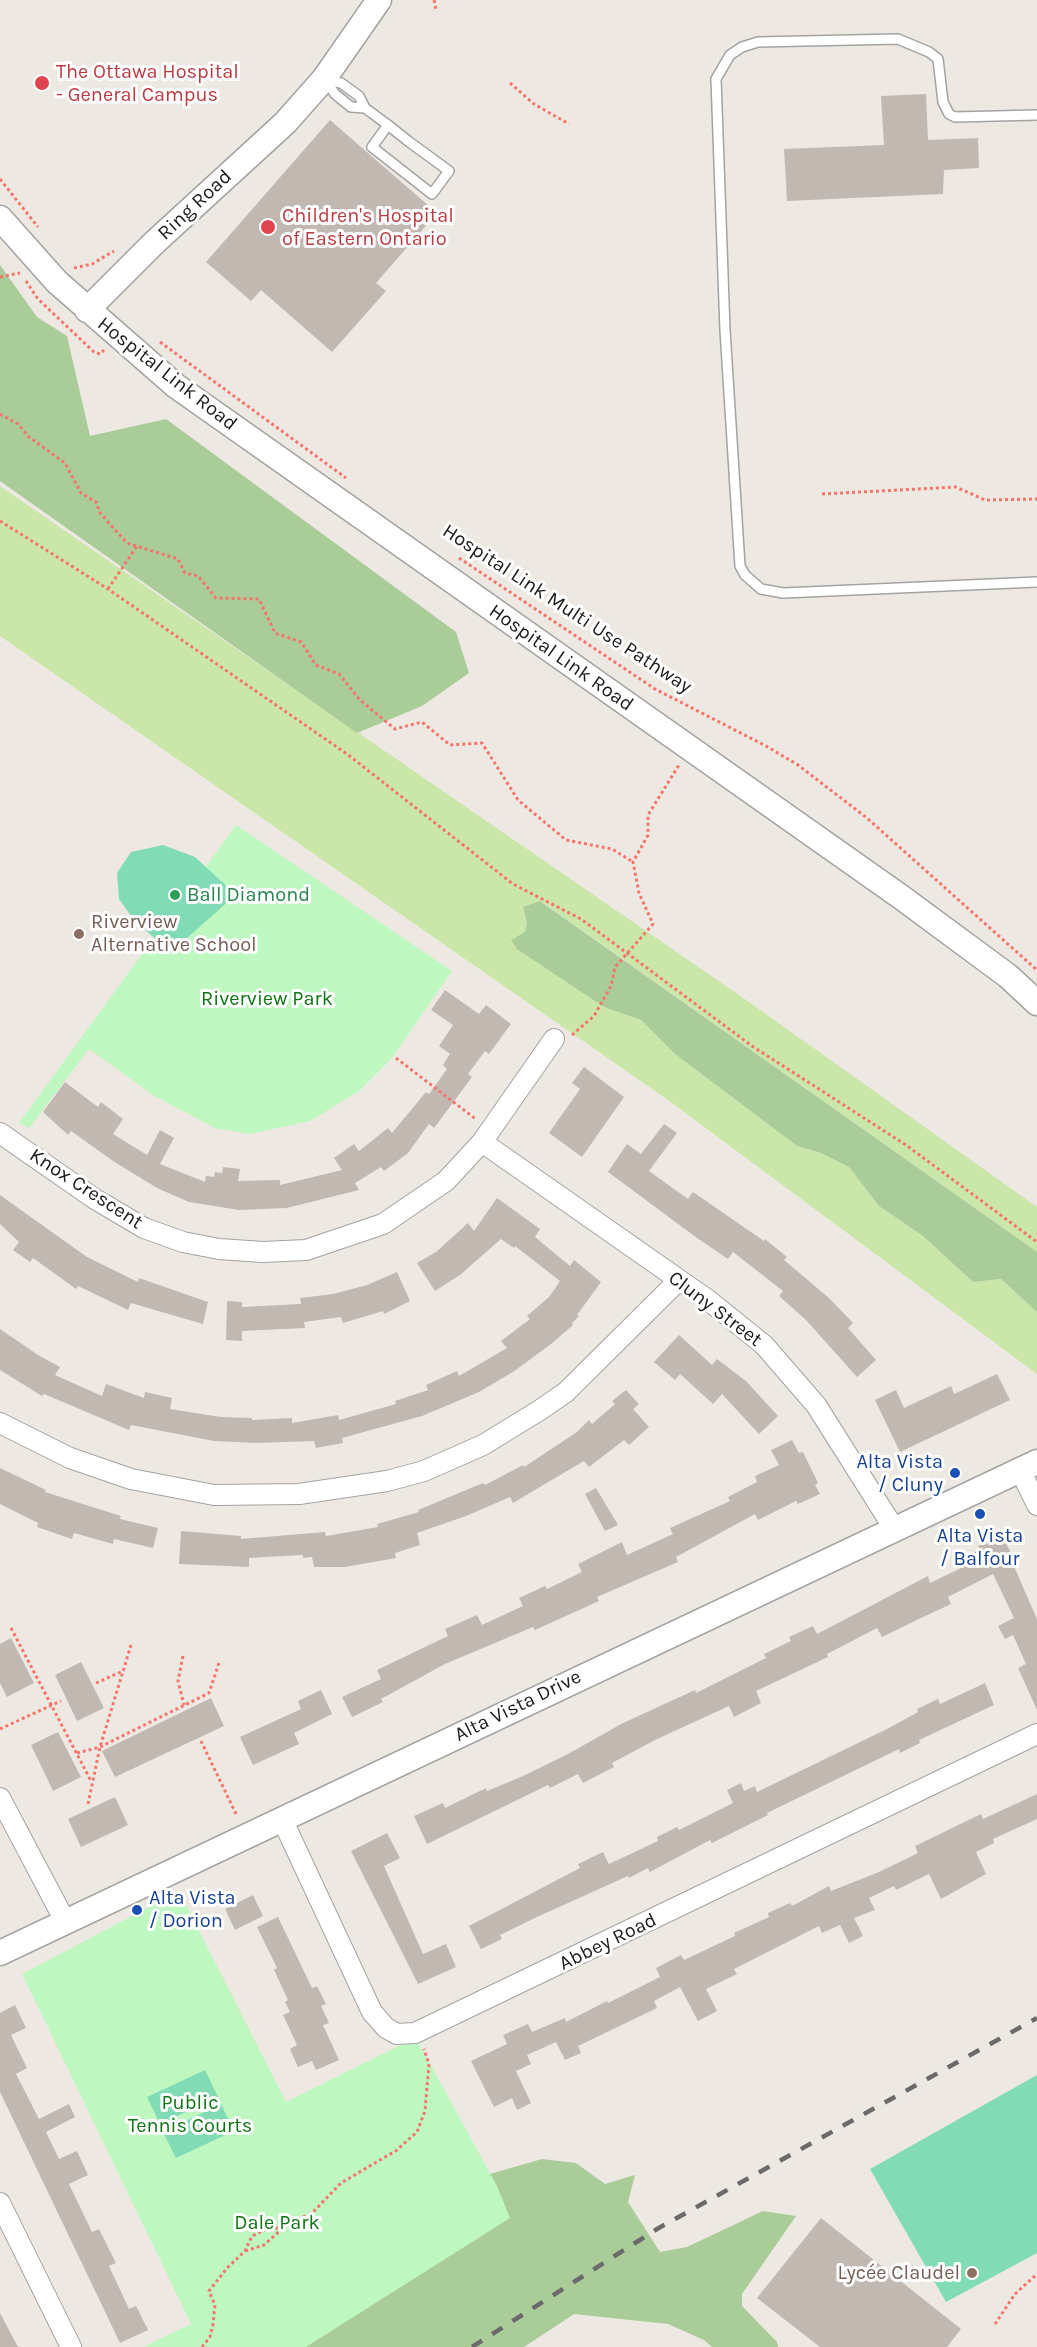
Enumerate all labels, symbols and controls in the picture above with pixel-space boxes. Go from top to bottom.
place label: The Ottawa Hospital - General Campus [56,60,239,107]
marker: The Ottawa Hospital - General Campus [33,74,51,92]
street label: Ring Road [153,165,237,245]
place label: Children's Hospital of Eastern Ontario [282,204,454,251]
marker: Children's Hospital of Eastern Ontario [259,218,277,236]
street label: Hospital Link Road [92,312,242,436]
street label: Hospital Link Multi Use Pathway [438,519,696,699]
street label: Hospital Link Road [484,599,638,717]
place label: Ball Diamond [187,883,310,907]
marker: Ball Diamond [168,888,182,902]
place label: Riverview Alternative School [91,910,257,957]
marker: Riverview Alternative School [72,927,86,941]
park label: Riverview Park [201,987,333,1011]
street label: Knox Crescent [25,1143,147,1235]
street label: Cluny Street [663,1266,767,1352]
place label: Alta Vista / Cluny [856,1450,943,1497]
marker: Alta Vista / Cluny [948,1466,962,1480]
marker: Alta Vista / Balfour [973,1507,987,1521]
place label: Alta Vista / Balfour [937,1524,1023,1571]
street label: Alta Vista Drive [451,1665,585,1747]
place label: Alta Vista / Dorion [149,1886,236,1933]
marker: Alta Vista / Dorion [130,1903,144,1917]
street label: Abbey Road [555,1908,661,1976]
park label: Public Tennis Courts [128,2091,252,2138]
park label: Dale Park [234,2211,320,2235]
place label: Lycée Claudel [838,2261,960,2285]
marker: Lycée Claudel [965,2266,979,2280]

